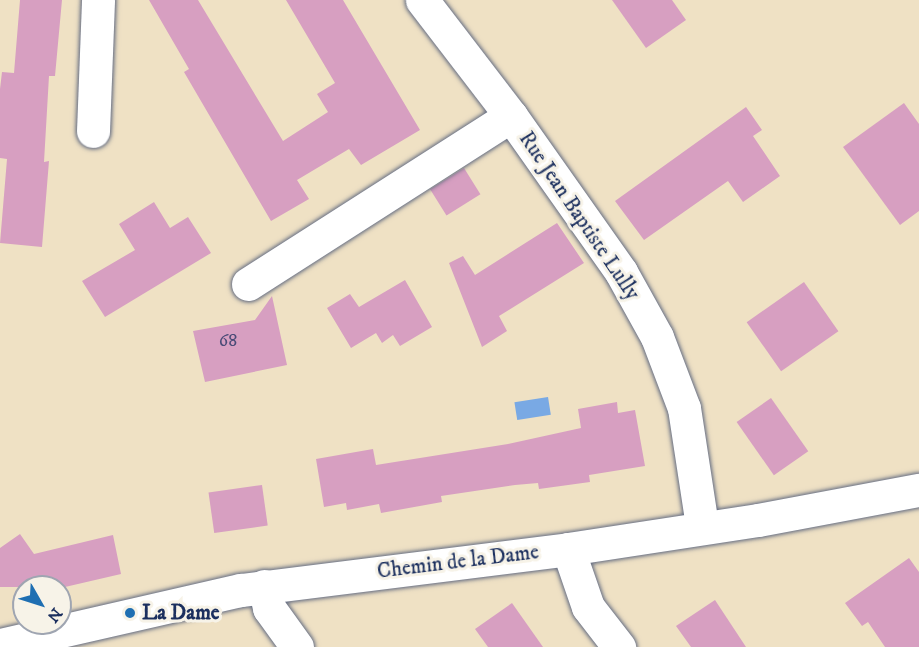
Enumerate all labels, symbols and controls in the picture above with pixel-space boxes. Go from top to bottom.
street label: Rue Jean Baptiste Lully [513,127,645,305]
house number: 68 [219,330,237,352]
street label: Chemin de la Dame [376,540,540,584]
north arrow [12,575,72,635]
place label: La Dame [142,600,220,626]
text: N [43,604,66,626]
marker: La Dame [123,606,137,620]

